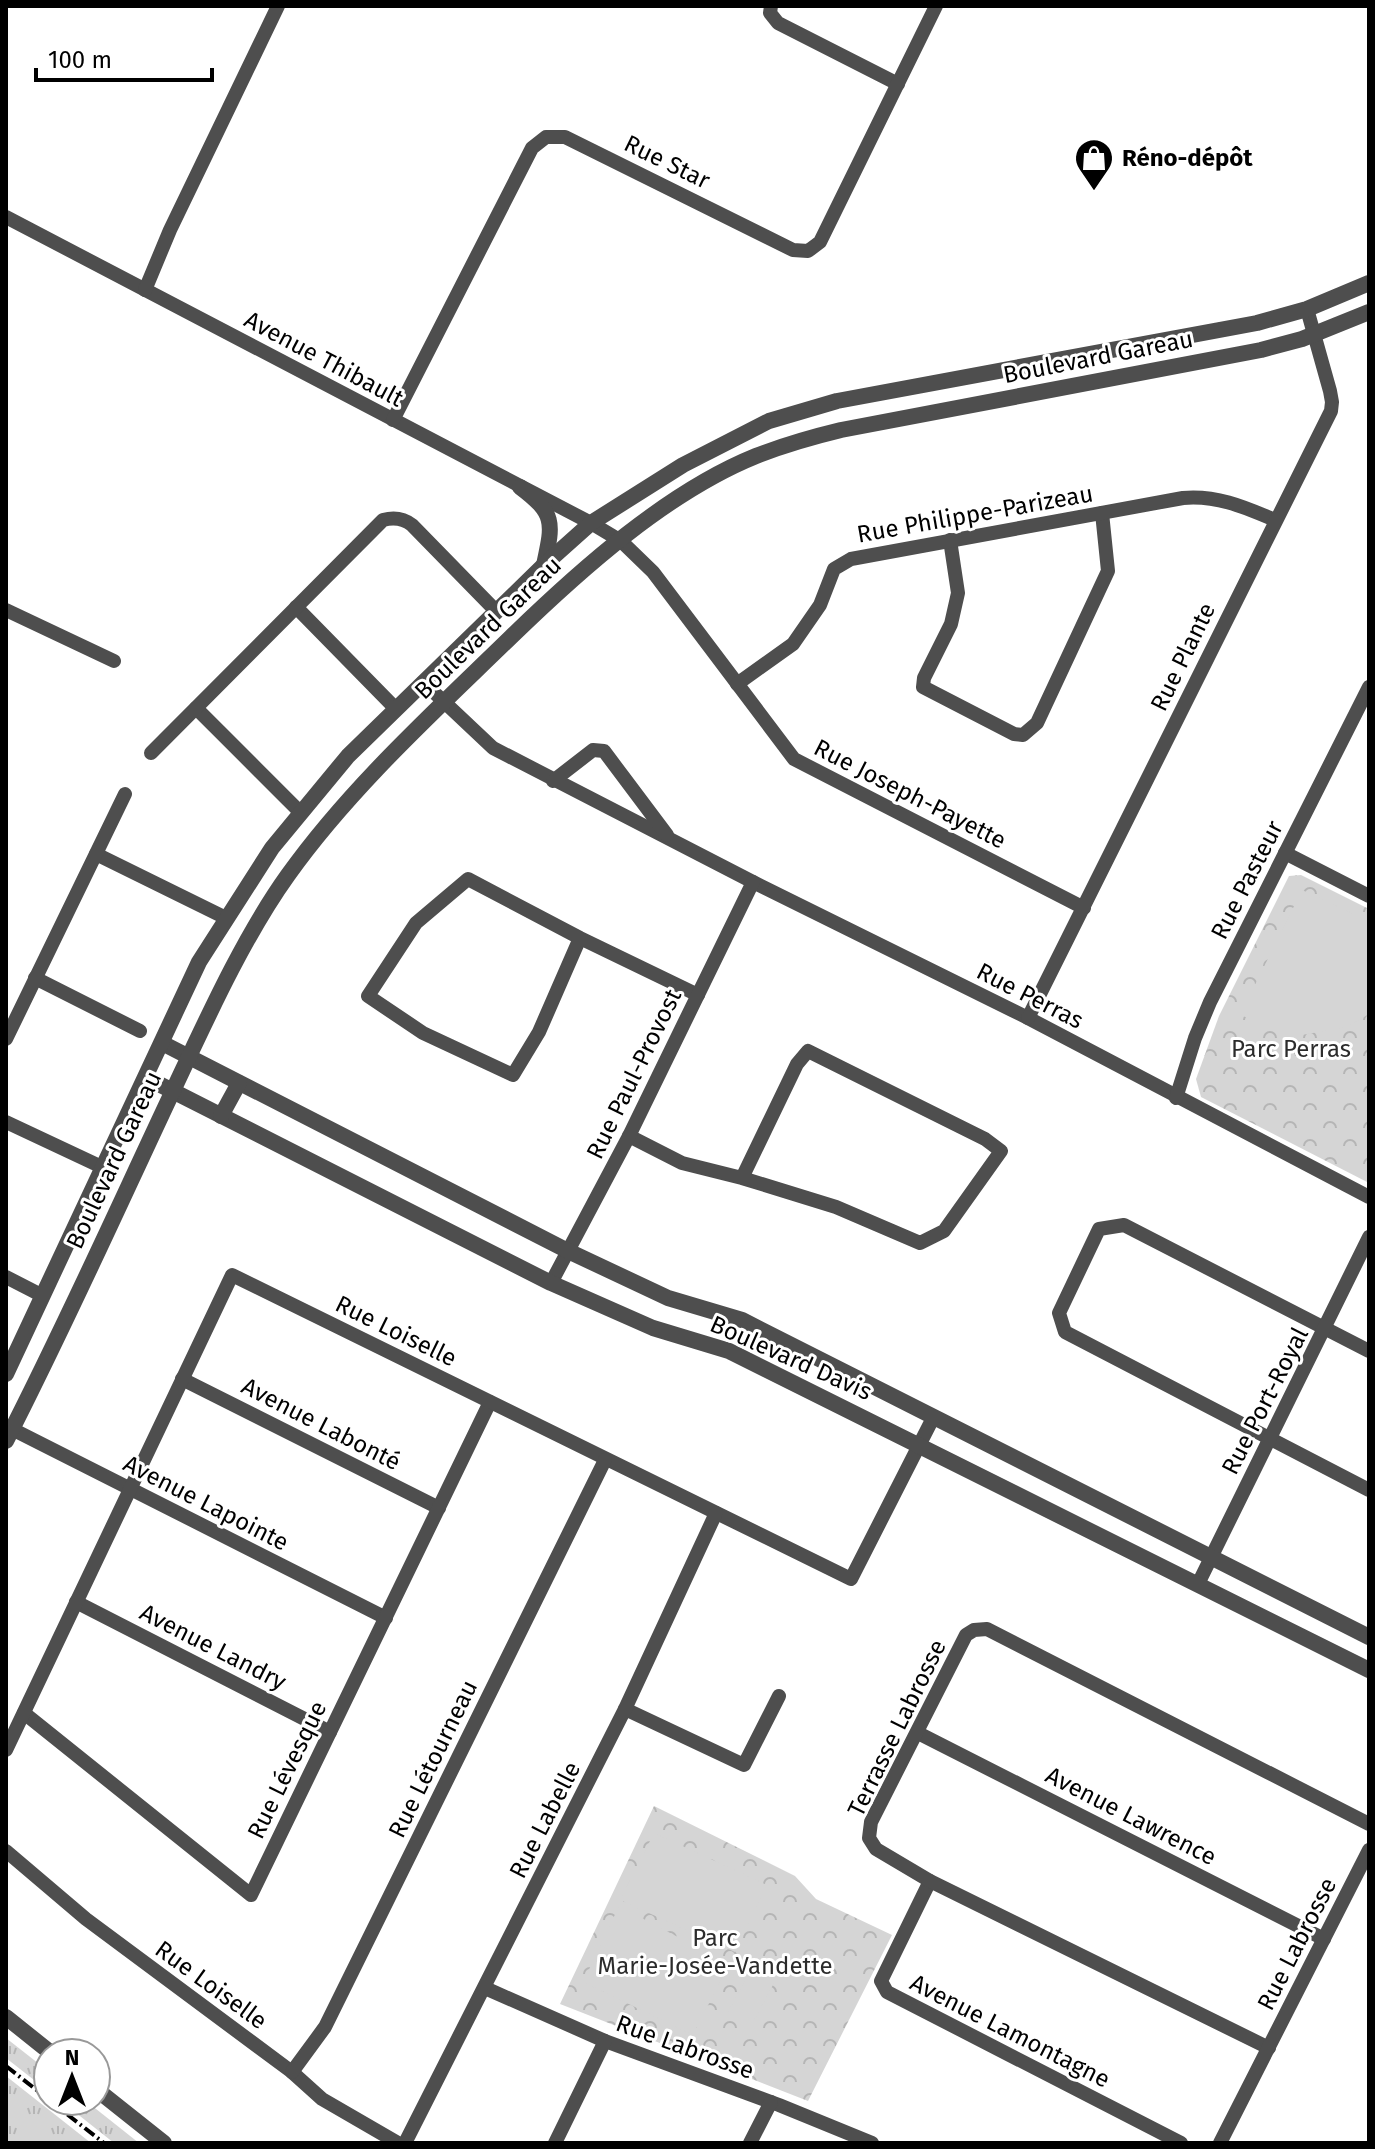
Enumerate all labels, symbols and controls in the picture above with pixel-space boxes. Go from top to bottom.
scale bar [36,32,212,82]
text: 100 m [48,46,112,74]
street label: Rue Star [620,129,715,195]
shop icon: Réno-dépôt [1073,137,1115,192]
place label: Réno-dépôt [1122,144,1253,172]
street label: Avenue Thibault [240,305,409,413]
street label: Boulevard Gareau [1001,325,1195,389]
street label: Rue Philippe-Parizeau [855,479,1095,549]
street label: Boulevard Gareau [409,551,567,705]
street label: Rue Plante [1145,598,1221,716]
street label: Rue Joseph-Payette [809,733,1011,855]
street label: Rue Pasteur [1205,815,1289,944]
street label: Rue Perras [972,957,1088,1035]
street label: Rue Paul-Provost [581,984,687,1164]
park label: Parc Perras [1231,1035,1351,1063]
street label: Boulevard Gareau [61,1067,167,1253]
street label: Rue Loiselle [331,1290,461,1372]
street label: Boulevard Davis [706,1310,876,1406]
street label: Rue Port-Royal [1216,1323,1314,1479]
street label: Avenue Labonté [237,1372,405,1476]
street label: Avenue Lapointe [119,1449,293,1557]
street label: Avenue Landry [135,1598,291,1696]
street label: Terrasse Labrosse [842,1635,952,1821]
street label: Rue Létourneau [383,1676,483,1842]
street label: Rue Lévesque [242,1697,332,1843]
street label: Rue Labelle [504,1757,586,1883]
street label: Avenue Lawrence [1041,1761,1221,1871]
street label: Rue Labrosse [1252,1873,1342,2015]
park label: Parc Marie-Josée-Vandette [597,1924,833,1980]
street label: Rue Loiselle [150,1935,272,2035]
street label: Avenue Lamontagne [905,1969,1115,2093]
street label: Rue Labrosse [612,2009,758,2085]
north arrow [32,2037,112,2117]
text: N [65,2044,79,2071]

